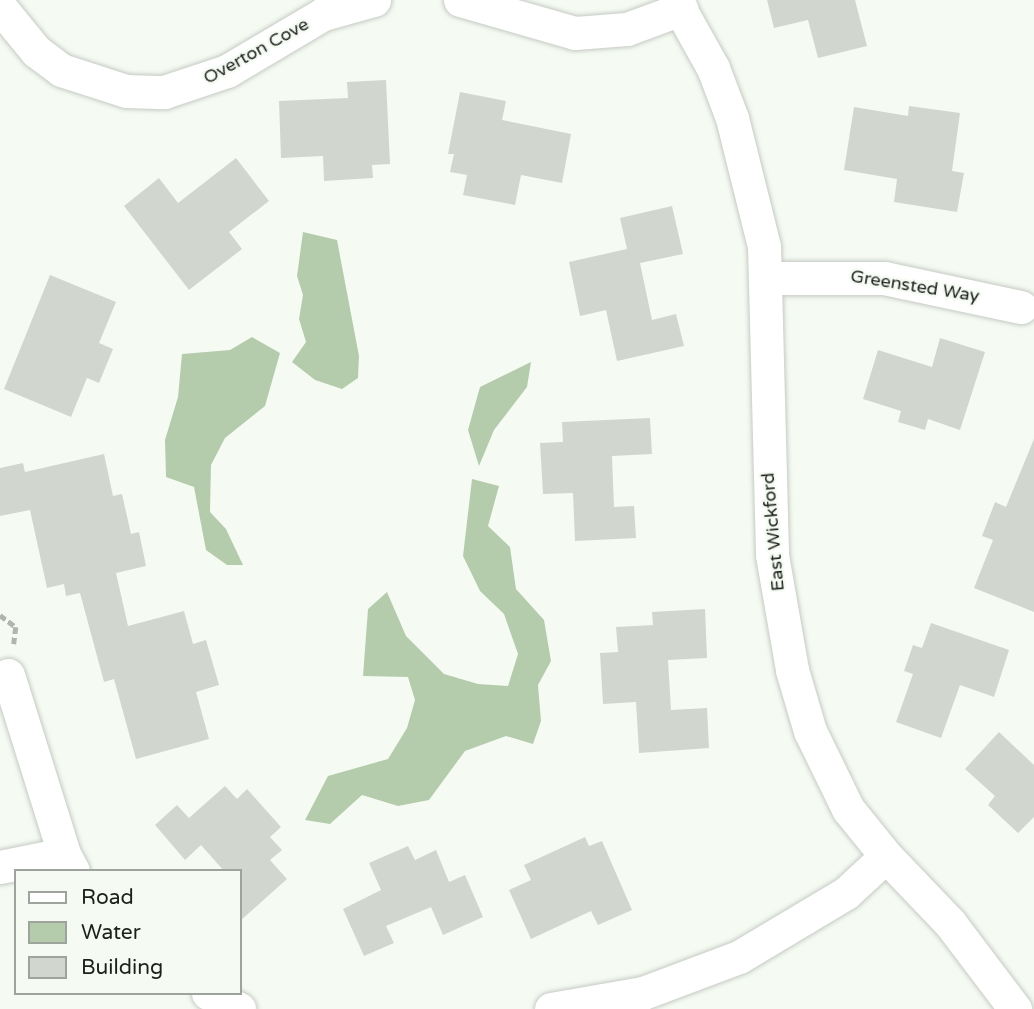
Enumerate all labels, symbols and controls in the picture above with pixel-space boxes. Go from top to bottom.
street label: Overton Cove [200,13,312,89]
street label: Greensted Way [849,265,981,307]
street label: East Wickford [757,472,789,592]
legend [14,869,242,995]
text: Road [81,885,134,910]
text: Water [81,920,141,945]
text: Building [81,955,163,980]

